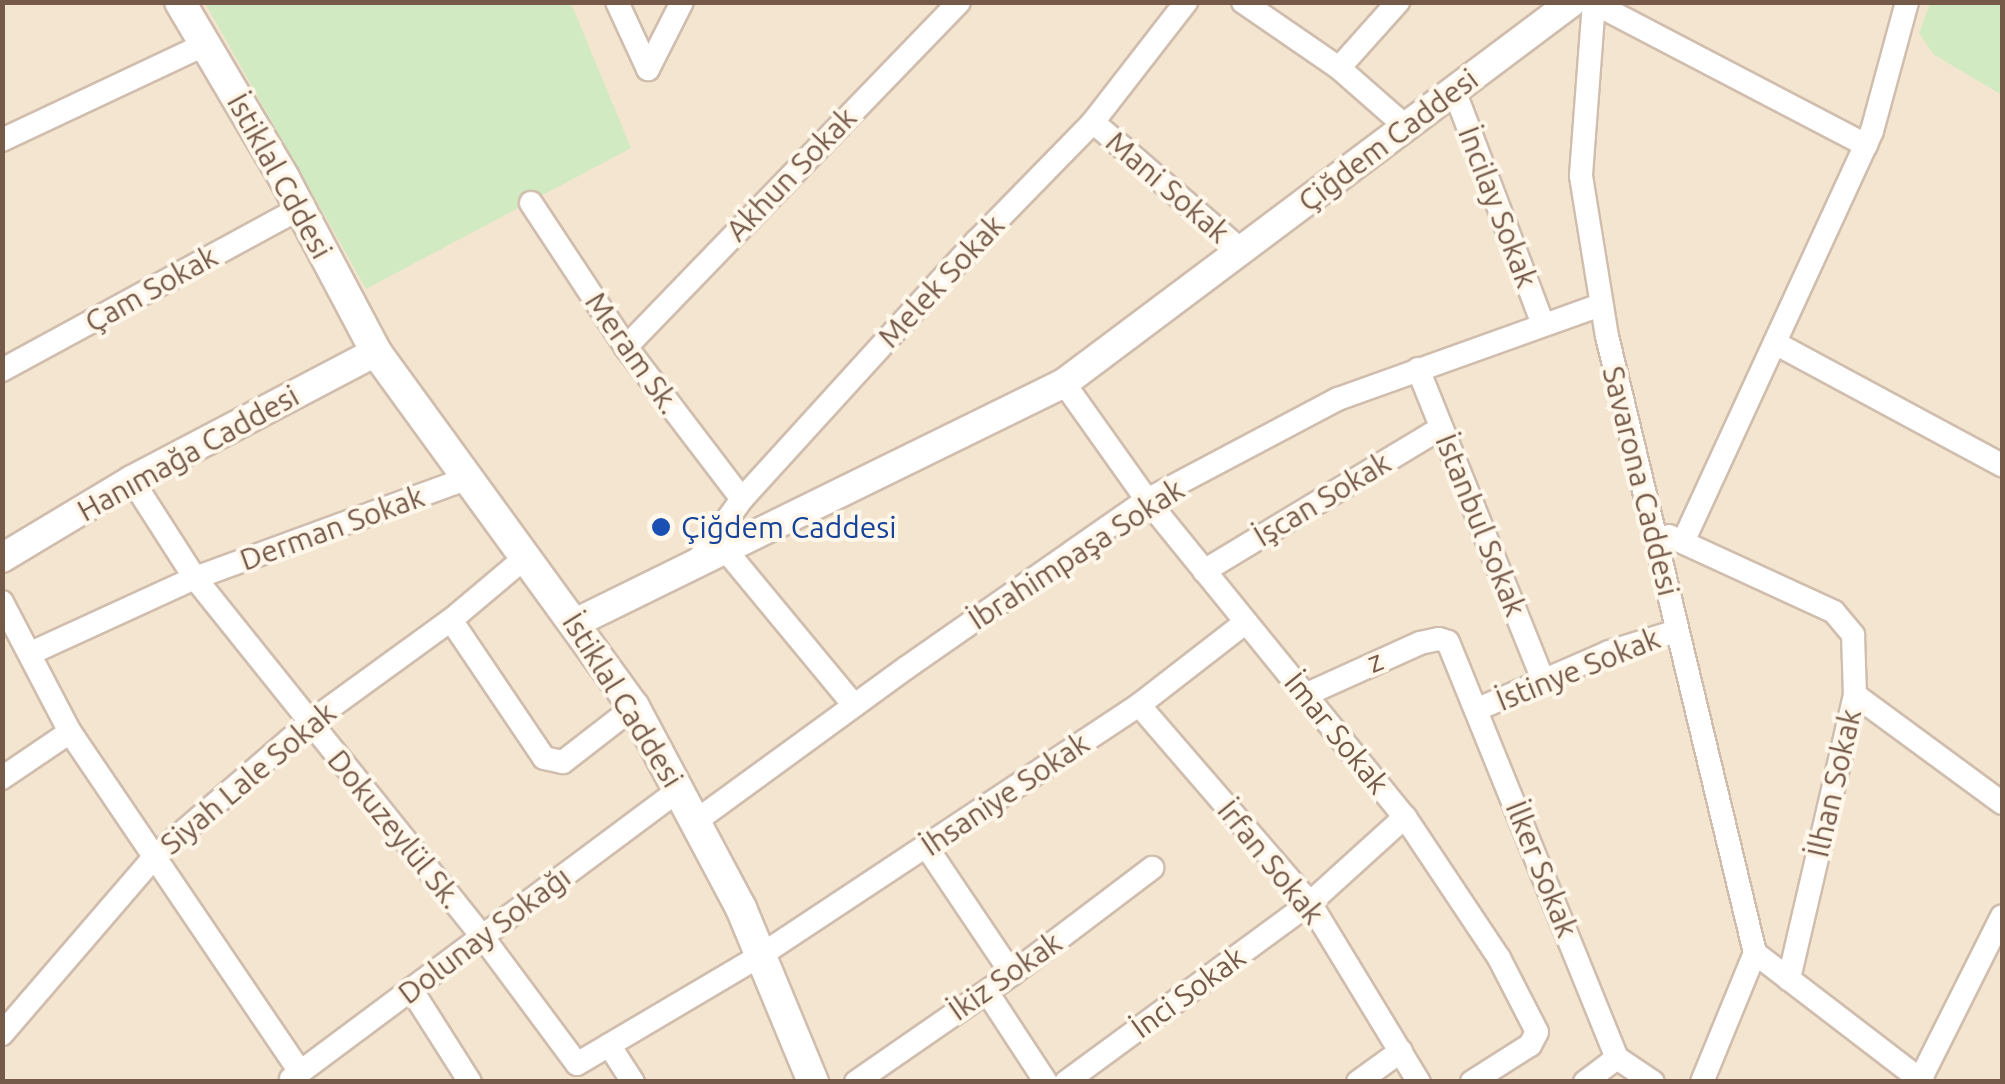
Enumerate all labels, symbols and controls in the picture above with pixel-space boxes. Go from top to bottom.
street label: Çiğdem Caddesi [1291,61,1485,219]
street label: İstiklal Cddesi [220,87,340,265]
street label: Akhun Sokak [718,100,864,248]
street label: İncilay Sokak [1451,121,1545,293]
street label: Mani Sokak [1099,124,1237,250]
street label: Melek Sokak [871,207,1011,355]
street label: Çam Sokak [79,238,223,340]
street label: Meram Sk. [578,285,688,421]
street label: Savarona Caddesi [1595,362,1687,600]
street label: Hanımağa Caddesi [71,377,305,529]
street label: İstanbul Sokak [1428,429,1534,621]
street label: İşcan Sokak [1247,444,1397,554]
street label: İbrahimpaşa Sokak [962,471,1190,637]
street label: Derman Sokak [235,478,429,578]
place label: Çiğdem Caddesi [681,509,897,545]
marker: Çiğdem Caddesi [650,516,672,538]
street label: İstiklal Caddesi [555,606,691,794]
street label: İstinye Sokak [1491,620,1665,718]
street label: z [1362,642,1388,680]
street label: İmar Sokak [1277,665,1397,801]
street label: Siyah Lale Sokak [153,694,343,862]
street label: İlhan Sokak [1799,705,1869,861]
street label: İhsaniye Sokak [914,725,1096,863]
street label: Dokuzeylül Sk. [320,742,470,916]
street label: İrfan Sokak [1210,793,1332,931]
street label: İlker Sokak [1498,796,1586,942]
street label: Dolunay Sokağı [391,859,577,1011]
street label: İkiz Sokak [942,924,1068,1028]
street label: İnci Sokak [1124,939,1252,1045]

